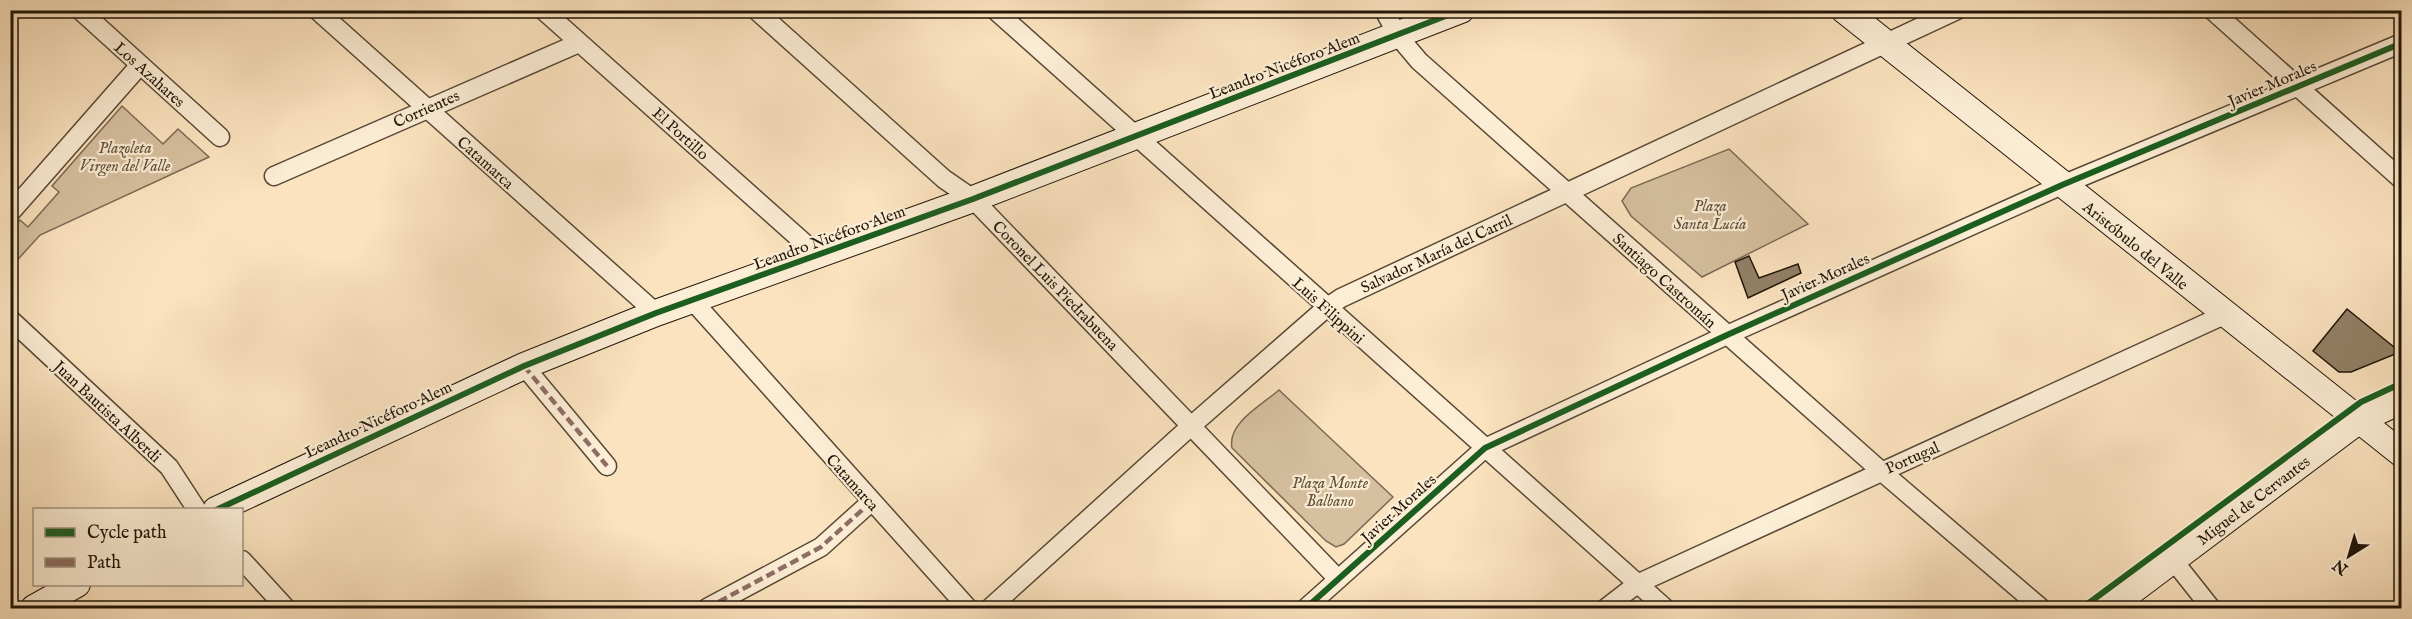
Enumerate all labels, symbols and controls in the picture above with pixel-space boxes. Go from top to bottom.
street label: Leandro Nicéforo Alem [1206,29,1363,105]
street label: Los Azahares [109,38,189,113]
street label: Javier Morales [2224,57,2320,113]
street label: Corrientes [391,86,463,133]
street label: El Portillo [647,104,712,165]
street label: Catamarca [452,133,517,194]
park label: Plazoleta Virgen del Valle [80,139,171,177]
park label: Plaza Santa Lucía [1674,197,1746,235]
street label: Aristóbulo del Valle [2077,197,2192,295]
street label: Leandro Nicéforo Alem [751,202,908,276]
street label: Salvador María del Carril [1358,211,1516,299]
street label: Coronel Luis Piedrabuena [987,217,1122,356]
street label: Santiago Castromán [1608,230,1720,334]
street label: Javier Morales [1777,249,1873,307]
street label: Luis Filippini [1287,274,1368,349]
street label: Juan Bautista Alberdi [47,356,165,468]
street label: Leandro Nicéforo Alem [302,378,456,464]
street label: Portugal [1883,438,1944,480]
street label: Catamarca [821,451,882,516]
street label: Miguel de Cervantes [2194,452,2315,551]
street label: Javier Morales [1356,470,1441,550]
park label: Plaza Monte Balbano [1292,474,1369,512]
legend [33,508,243,586]
text: Cycle path [87,522,167,545]
north arrow [2319,526,2379,586]
text: Path [87,552,121,575]
text: N [2330,554,2354,579]

